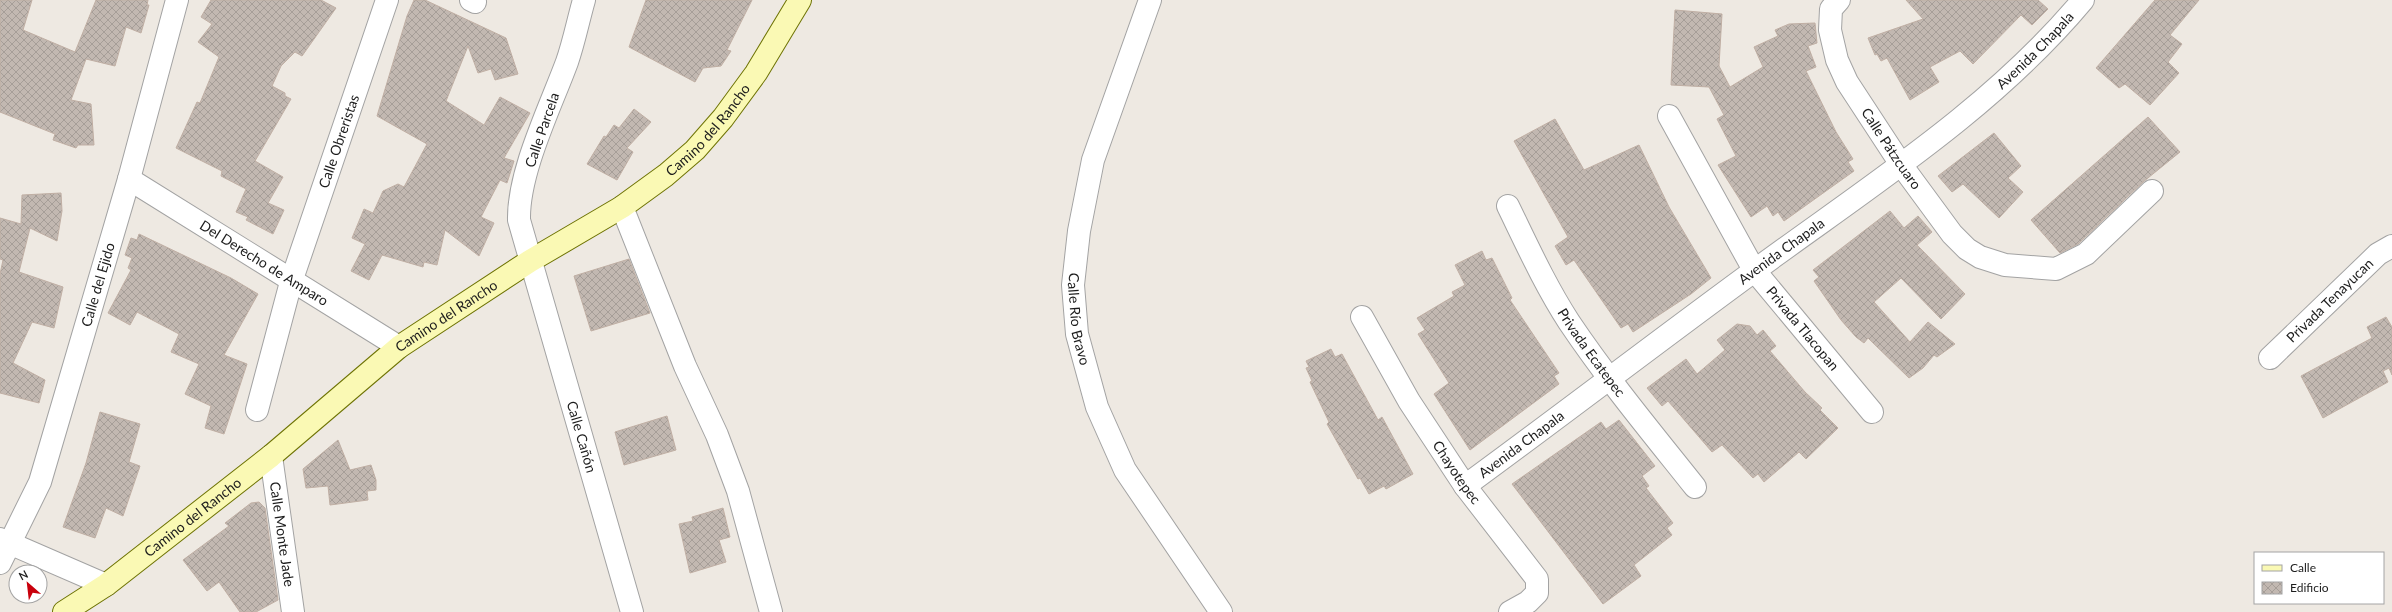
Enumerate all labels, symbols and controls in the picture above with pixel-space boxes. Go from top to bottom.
street label: Avenida Chapala [1993,8,2077,92]
street label: Camino del Rancho [662,80,753,179]
street label: Calle Parcela [521,90,562,170]
street label: Calle Obreristas [315,92,362,190]
street label: Calle Pátzcuaro [1858,104,1925,192]
street label: Avenida Chapala [1735,214,1827,288]
street label: Del Derecho de Amparo [197,216,332,309]
street label: Calle del Ejido [77,240,118,329]
street label: Privada Tenayucan [2283,254,2376,346]
street label: Calle Río Bravo [1065,272,1094,367]
street label: Camino del Rancho [392,276,500,355]
street label: Privada Tlacopan [1763,283,1843,374]
street label: Privada Ecatepec [1554,305,1629,400]
street label: Calle Cañón [564,399,600,474]
street label: Avenida Chapala [1475,407,1567,481]
street label: Chayotepec [1429,437,1485,507]
street label: Camino del Rancho [140,474,244,560]
street label: Calle Monte Jade [267,481,298,588]
legend [2254,552,2384,604]
text: Calle [2290,560,2316,575]
north arrow [8,564,48,604]
text: N [16,567,30,582]
text: Edificio [2290,580,2329,595]

